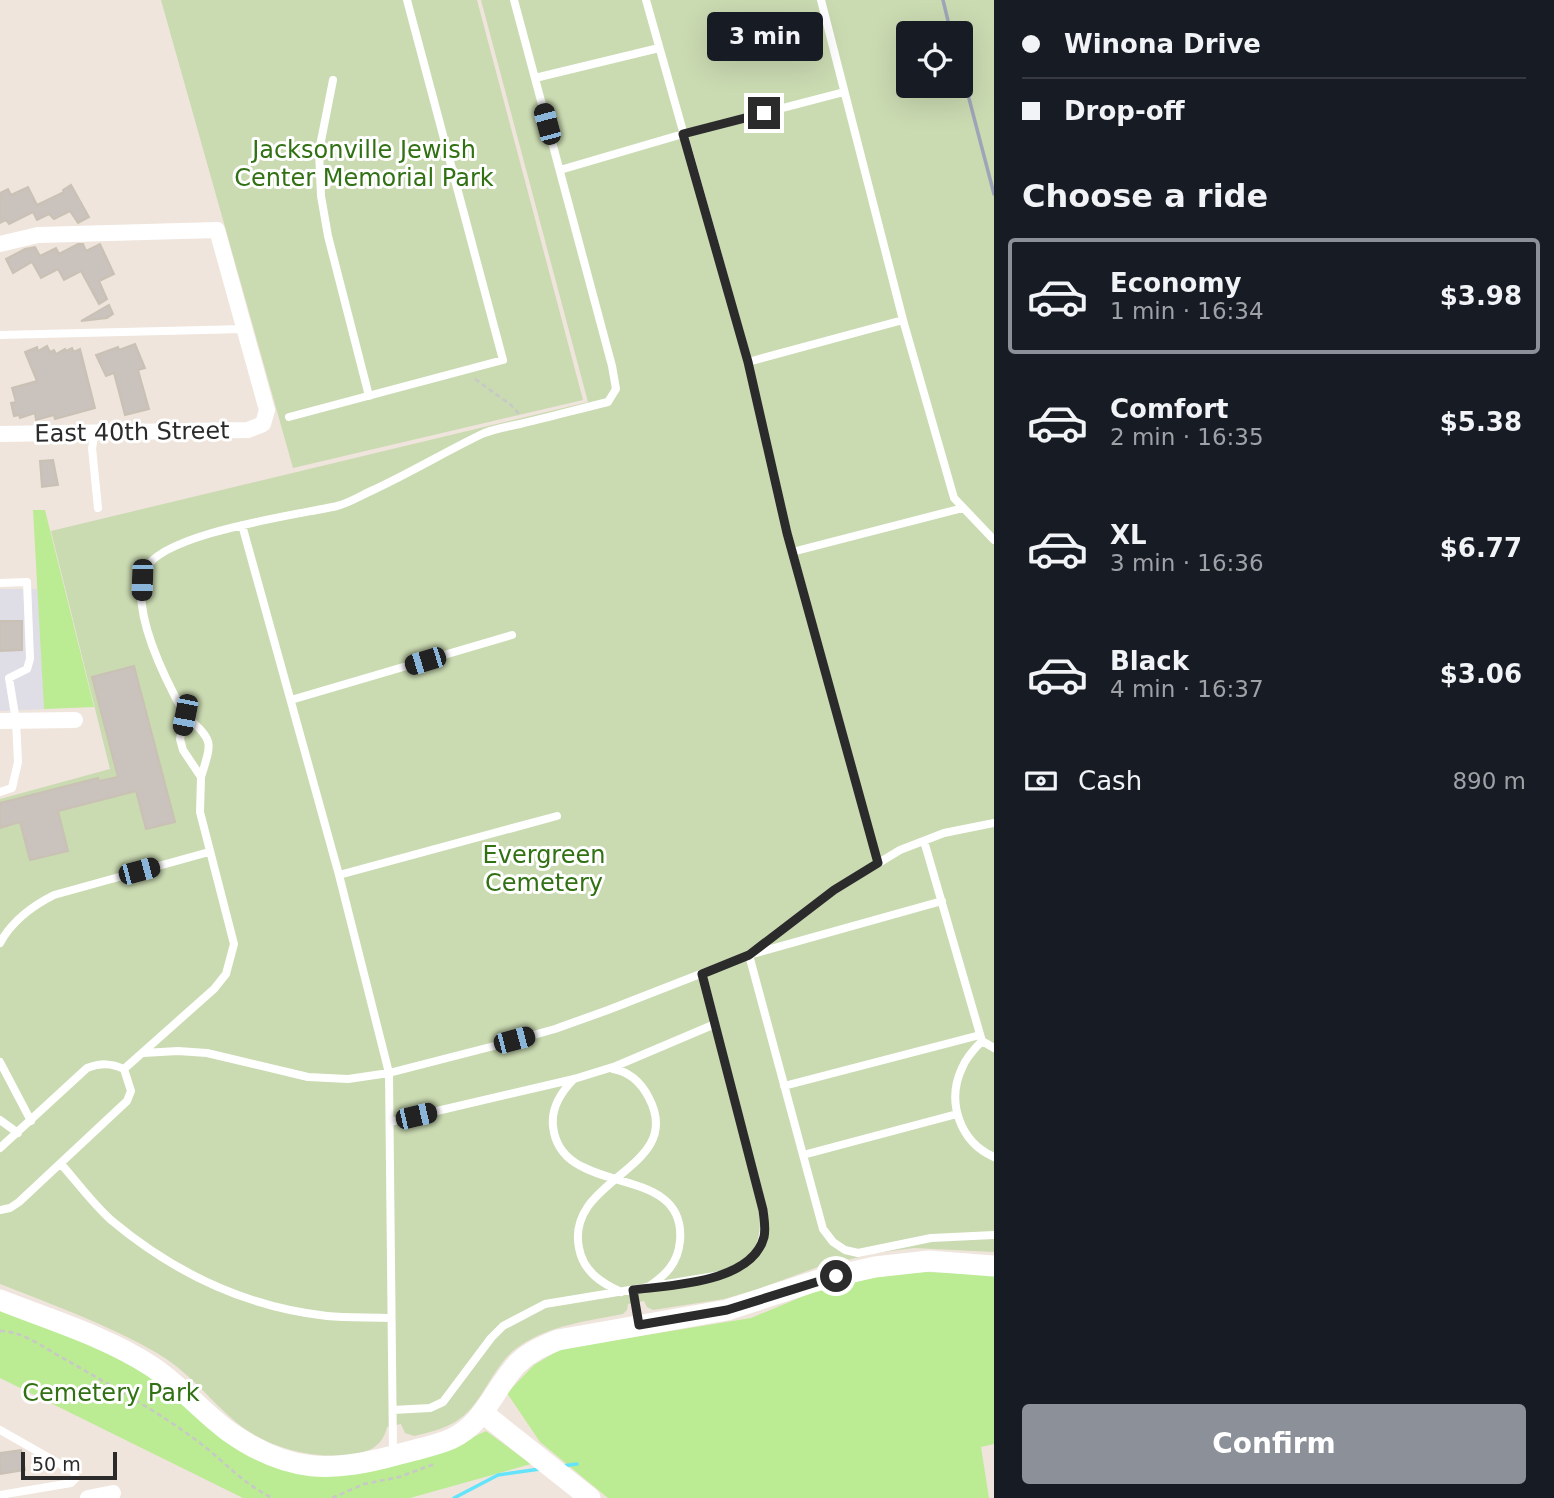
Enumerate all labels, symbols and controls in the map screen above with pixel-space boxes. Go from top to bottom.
callout: 3 min [706,11,822,60]
map controls [896,21,973,98]
button: locate [896,21,973,98]
text: 3 min [729,23,801,49]
text: Winona Drive [1064,29,1261,59]
text: Drop-off [1064,96,1185,126]
route end [748,97,780,129]
car [532,101,563,147]
park label: Jacksonville Jewish Center Memorial Park [234,136,494,192]
text: Choose a ride [1022,177,1268,215]
icon: car [1026,265,1089,328]
text: Economy [1110,268,1241,298]
text: $3.98 [1440,281,1522,311]
text: 1 min · 16:34 [1110,298,1264,324]
icon: car [1026,391,1089,454]
text: Comfort [1110,394,1228,424]
text: $5.38 [1440,407,1522,437]
street label: East 40th Street [34,416,230,448]
text: 2 min · 16:35 [1110,424,1264,450]
icon: car [1026,517,1089,580]
text: XL [1110,520,1147,550]
text: $6.77 [1440,533,1522,563]
text: 3 min · 16:36 [1110,550,1264,576]
car [131,559,154,601]
icon: car [1026,643,1089,706]
car [402,645,449,677]
text: Black [1110,646,1189,676]
text: $3.06 [1440,659,1522,689]
text: 4 min · 16:37 [1110,676,1264,702]
car [171,692,200,738]
icon: cash [1022,762,1060,800]
text: Cash [1078,766,1142,796]
text: 890 m [1452,768,1526,794]
park label: Evergreen Cemetery [483,841,605,897]
car [116,855,163,887]
car [491,1024,538,1056]
car [394,1101,439,1131]
route start [820,1260,852,1292]
park label: Cemetery Park [22,1379,200,1407]
button: Confirm [1022,1404,1526,1484]
scale bar [21,1449,117,1481]
text: 50 m [32,1453,81,1475]

